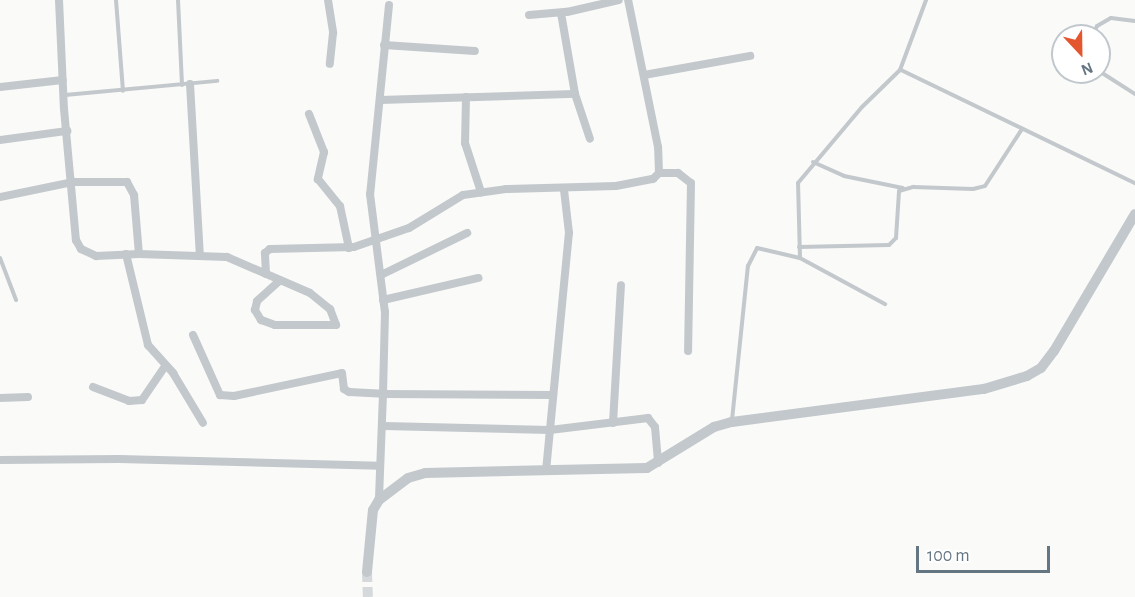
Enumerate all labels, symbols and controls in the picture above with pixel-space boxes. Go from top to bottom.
north arrow [1051,24,1111,84]
text: N [1079,59,1095,78]
scale bar [919,534,1052,572]
text: 100 m [927,547,970,565]

